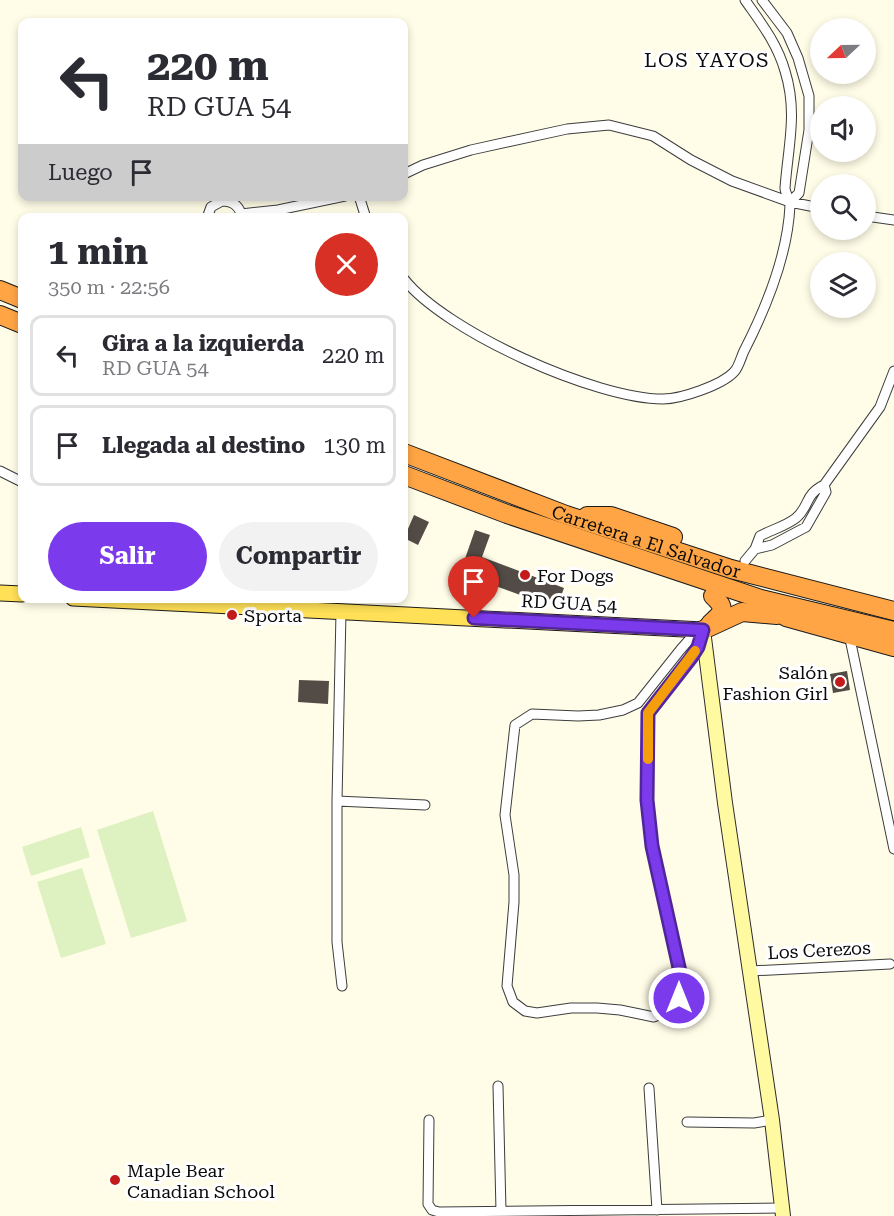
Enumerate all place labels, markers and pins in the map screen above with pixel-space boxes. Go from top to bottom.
pin [448,556,499,618]
place label: For Dogs [537,565,614,586]
marker: For Dogs [518,568,532,582]
place label: Sporta [244,605,302,626]
marker: Sporta [225,608,239,622]
place label: Salón Fashion Girl [723,662,828,704]
marker: Salón Fashion Girl [833,675,847,689]
place label: Maple Bear Canadian School [127,1160,275,1202]
marker: Maple Bear Canadian School [108,1173,122,1187]

